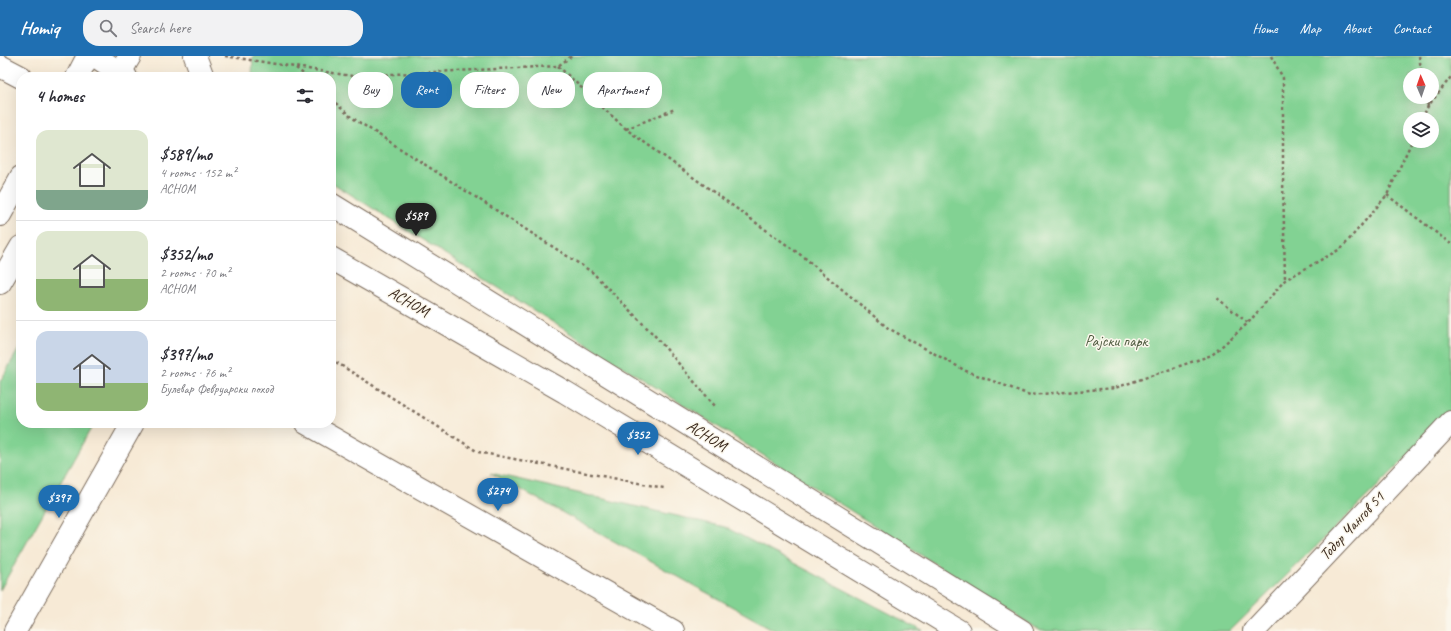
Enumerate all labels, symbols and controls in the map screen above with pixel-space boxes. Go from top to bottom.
search box [83,10,363,46]
text: Homiq [20,16,59,40]
icon: search [97,17,119,39]
text: Search here [129,19,191,38]
text: Home [1252,20,1278,37]
text: Map [1300,20,1321,37]
text: About [1343,20,1371,37]
text: Contact [1393,20,1431,37]
north arrow [1403,68,1439,104]
map controls [1403,68,1439,148]
chip: Buy [348,72,393,108]
chip: Rent [401,72,452,108]
chip: Filters [460,72,519,108]
chip: New [527,72,575,108]
chip: Apartment [583,72,662,108]
icon: filters [294,85,316,107]
text: 4 homes [36,86,84,107]
button: layers [1403,112,1439,148]
text: $589/mo [160,144,212,165]
icon: home [68,146,116,194]
text: 4 rooms · 152 m² [160,165,236,181]
text: АСНОМ [160,181,196,197]
pin: $589 [392,203,440,237]
text: $589 [404,208,428,224]
text: $352/mo [160,244,212,265]
icon: home [68,247,116,295]
text: 2 rooms · 70 m² [160,265,230,281]
text: АСНОМ [160,281,196,297]
street label: АСНОМ [385,282,434,322]
park label: Рајски парк [1085,331,1148,351]
text: $397/mo [160,344,212,365]
icon: home [68,347,116,395]
text: 2 rooms · 76 m² [160,365,230,381]
text: Булевар Февруарски поход [160,381,273,397]
street label: АСНОМ [683,416,732,457]
pin: $352 [614,422,662,456]
text: $352 [626,427,650,443]
pin: $274 [474,478,522,512]
text: $274 [486,483,510,499]
pin: $397 [35,485,83,519]
street label: Тодор Чангов 51 [1315,487,1389,564]
text: $397 [47,490,71,506]

